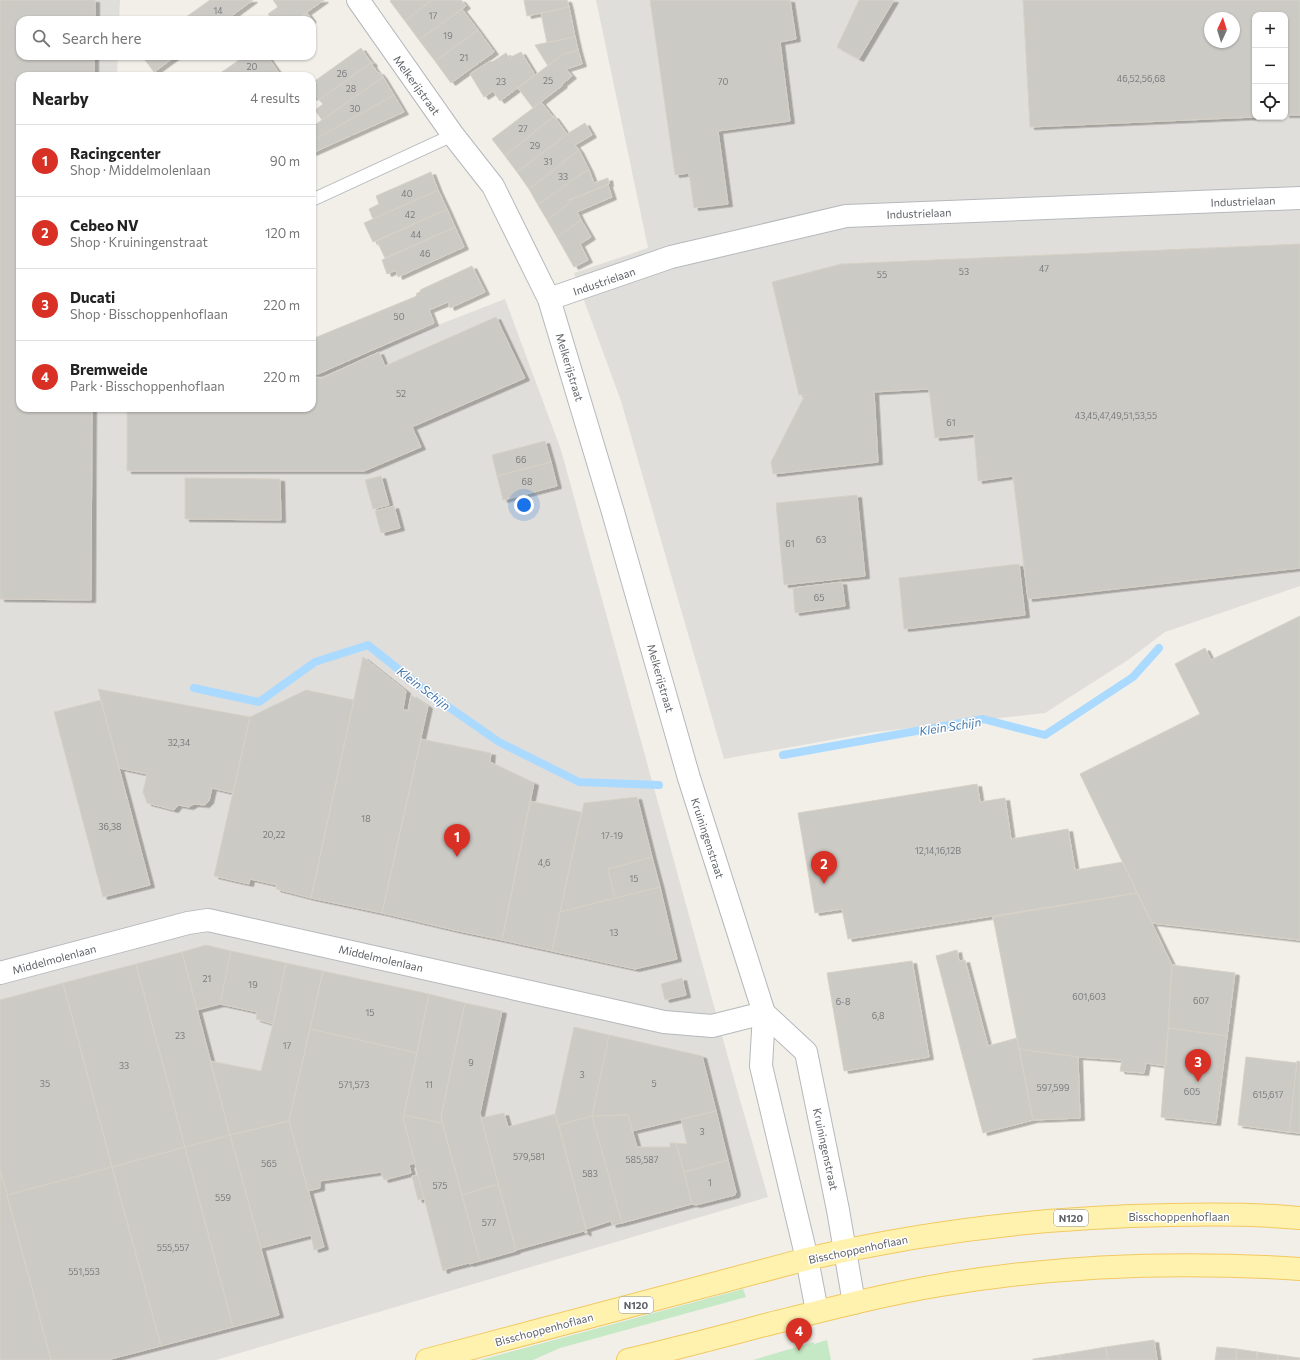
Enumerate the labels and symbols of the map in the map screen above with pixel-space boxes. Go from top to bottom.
house number: 14 [213,5,223,16]
house number: 17 [429,10,438,21]
north arrow [1204,12,1240,48]
house number: 19 [443,30,453,41]
house number: 21 [460,52,468,63]
street label: Melkerijstraat [391,53,443,118]
house number: 20 [247,61,258,72]
house number: 26 [337,68,347,79]
house number: 46,52,56,68 [1117,73,1165,84]
house number: 25 [543,75,553,86]
house number: 23 [496,76,506,87]
house number: 70 [718,76,728,87]
house number: 28 [346,83,356,94]
house number: 30 [349,103,361,114]
house number: 27 [518,123,528,134]
house number: 29 [530,140,540,151]
house number: 31 [544,156,552,167]
house number: 33 [558,171,568,182]
house number: 40 [401,188,413,199]
street label: Industrielaan [1210,193,1276,209]
street label: Industrielaan [886,205,952,221]
house number: 42 [405,209,415,220]
house number: 44 [411,229,422,240]
house number: 46 [420,248,430,259]
house number: 47 [1039,263,1049,274]
street label: Industrielaan [571,264,637,298]
house number: 53 [959,266,969,277]
house number: 55 [877,269,887,280]
house number: 50 [393,311,405,322]
street label: Melkerijstraat [553,331,587,403]
house number: 52 [396,388,406,399]
house number: 43,45,47,49,51,53,55 [1075,410,1157,421]
house number: 61 [946,417,956,428]
house number: 66 [516,454,526,465]
house number: 68 [522,476,532,487]
your location [514,495,534,515]
house number: 63 [816,534,826,545]
house number: 61 [785,538,795,549]
house number: 65 [814,592,824,603]
street label: Melkerijstraat [645,642,677,714]
water label: Klein Schijn [395,664,453,712]
water label: Klein Schijn [918,714,982,738]
house number: 32,34 [168,737,191,748]
street label: Kruiningenstraat [689,796,727,880]
house number: 18 [361,813,371,824]
house number: 36,38 [98,821,122,832]
pin: 1 [444,824,470,857]
house number: 20,22 [263,829,285,840]
house number: 17-19 [601,830,623,841]
house number: 12,14,16,12B [915,845,961,856]
pin: 2 [811,851,837,884]
house number: 4,6 [538,857,550,868]
house number: 15 [629,873,639,884]
house number: 13 [610,927,618,938]
street label: Middelmolenlaan [11,942,97,976]
street label: Middelmolenlaan [337,942,425,974]
house number: 21 [203,973,211,984]
house number: 19 [248,979,258,990]
house number: 601,603 [1072,991,1106,1002]
house number: 607 [1193,995,1209,1006]
house number: 6-8 [836,996,850,1007]
house number: 15 [365,1007,375,1018]
house number: 6,8 [872,1010,884,1021]
house number: 23 [175,1030,185,1041]
house number: 17 [283,1040,292,1051]
pin: 3 [1185,1049,1211,1082]
house number: 9 [468,1057,474,1068]
house number: 33 [119,1060,129,1071]
house number: 3 [579,1069,585,1080]
house number: 35 [40,1078,50,1089]
house number: 5 [651,1078,657,1089]
house number: 571,573 [339,1079,369,1090]
house number: 11 [425,1079,433,1090]
house number: 597,599 [1037,1082,1069,1093]
house number: 605 [1184,1086,1200,1097]
house number: 615,617 [1253,1089,1283,1100]
street label: Kruiningenstraat [811,1107,841,1192]
house number: 3 [699,1126,705,1137]
house number: 579,581 [513,1151,545,1162]
house number: 585,587 [625,1154,659,1165]
house number: 565 [261,1158,277,1169]
house number: 583 [582,1168,598,1179]
house number: 1 [708,1177,712,1188]
house number: 575 [432,1180,448,1191]
house number: 559 [215,1192,231,1203]
road number: N120 [1054,1210,1088,1226]
street label: Bisschoppenhoflaan [1128,1210,1230,1223]
house number: 577 [482,1217,497,1228]
street label: Bisschoppenhoflaan [807,1232,909,1266]
house number: 555,557 [157,1242,190,1253]
house number: 551,553 [68,1266,100,1277]
road number: N120 [619,1297,653,1313]
street label: Bisschoppenhoflaan [493,1310,595,1348]
pin: 4 [786,1318,812,1351]

